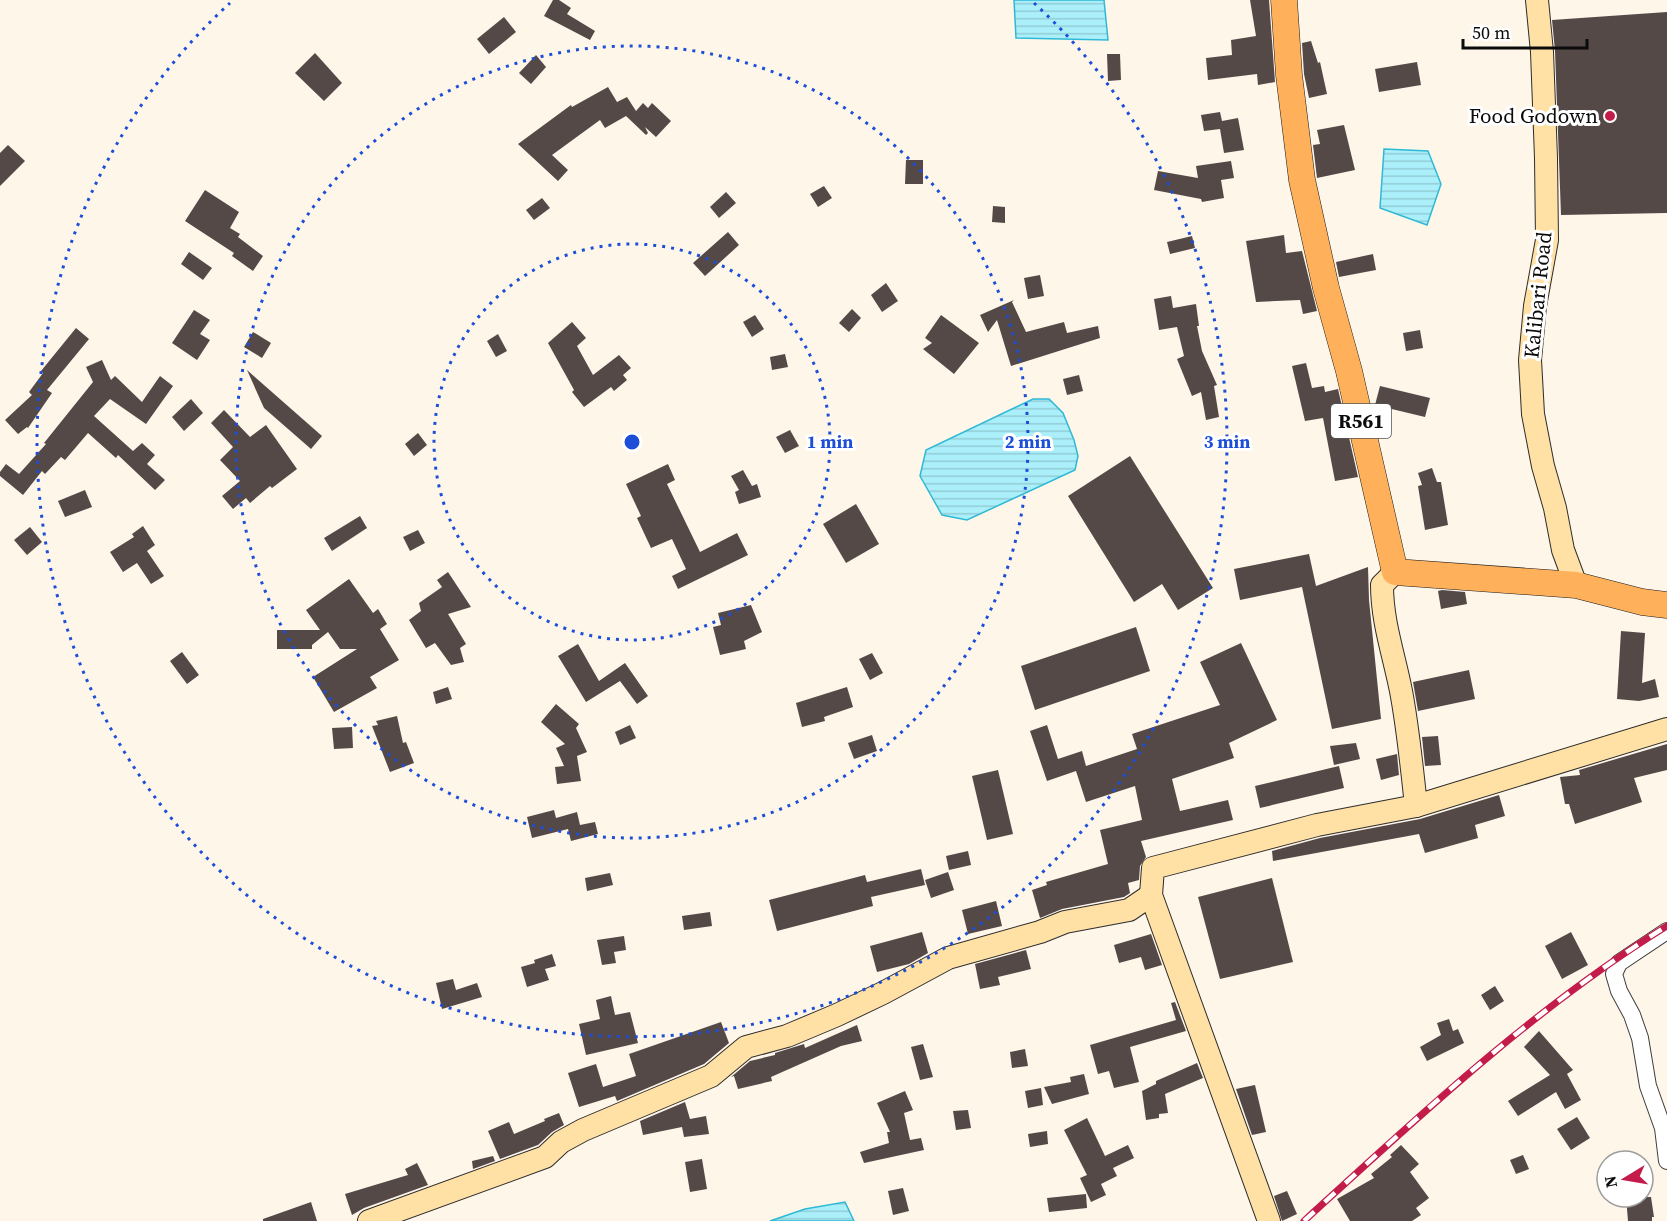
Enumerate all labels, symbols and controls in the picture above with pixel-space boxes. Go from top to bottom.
scale bar [1463,12,1588,50]
text: 50 m [1472,20,1510,45]
place label: Food Godown [1469,101,1598,130]
marker: Food Godown [1603,109,1617,123]
street label: Kalibari Road [1516,230,1559,360]
road number: R561 [1331,404,1391,438]
text: 1 min [807,429,853,454]
text: 2 min [1005,429,1051,454]
text: 3 min [1204,429,1250,454]
centre of rings [622,432,642,452]
north arrow [1595,1149,1655,1209]
text: N [1598,1174,1622,1190]

